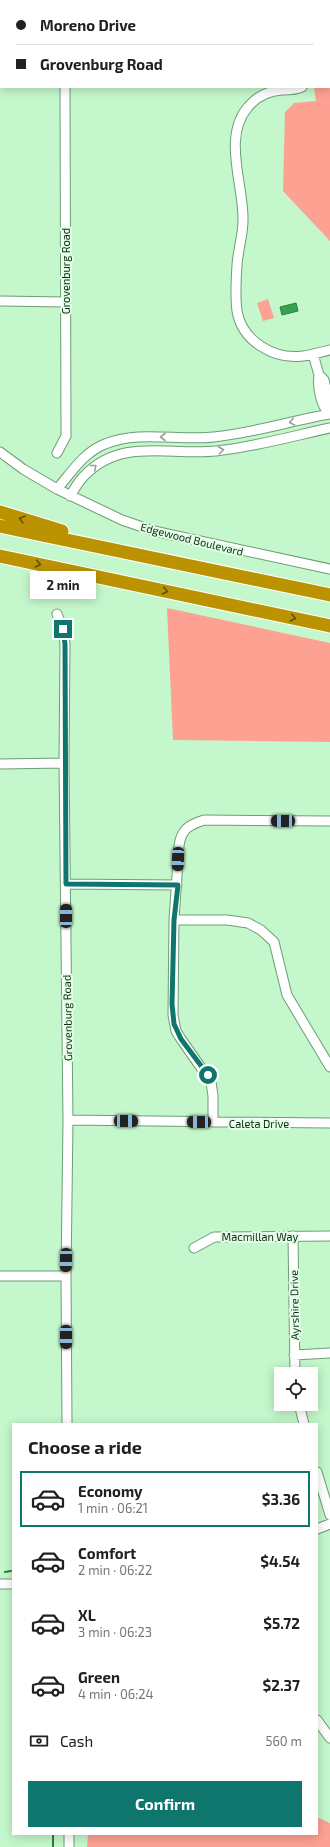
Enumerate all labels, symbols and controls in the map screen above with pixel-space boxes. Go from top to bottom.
text: Moreno Drive [40,16,136,34]
text: Grovenburg Road [40,55,163,73]
street label: Grovenburg Road [59,228,72,314]
one-way arrow [289,417,295,425]
one-way arrow [160,433,166,441]
one-way arrow [217,446,224,455]
one-way arrow [90,464,97,471]
one-way arrow [19,515,26,524]
street label: Edgewood Boulevard [139,520,245,558]
one-way arrow [35,560,41,568]
callout: 2 min [30,571,96,599]
text: 2 min [46,577,80,593]
one-way arrow [162,587,169,595]
one-way arrow [290,613,296,621]
route end [54,620,72,638]
car [271,815,295,827]
car [172,847,184,871]
car [60,904,72,928]
street label: Grovenburg Road [60,975,74,1061]
route start [199,1066,217,1084]
car [114,1115,138,1127]
car [187,1116,211,1128]
street label: Caleta Drive [229,1117,289,1130]
street label: Macmillan Way [222,1230,299,1243]
car [60,1248,72,1272]
street label: Ayrshire Drive [287,1270,301,1340]
car [60,1325,72,1349]
map controls [274,1367,318,1411]
button: locate [274,1367,318,1411]
text: Choose a ride [28,1436,142,1458]
icon: car [30,1481,66,1517]
text: Economy [78,1482,143,1500]
text: $3.36 [262,1490,300,1508]
text: 1 min · 06:21 [78,1500,148,1516]
icon: car [30,1543,66,1579]
text: Comfort [78,1544,136,1562]
text: $4.54 [260,1552,300,1570]
text: 2 min · 06:22 [78,1562,152,1578]
icon: car [30,1605,66,1641]
text: XL [78,1606,96,1624]
text: $5.72 [263,1614,300,1632]
text: 3 min · 06:23 [78,1624,152,1640]
icon: car [30,1667,66,1703]
text: Green [78,1668,120,1686]
text: $2.37 [262,1676,300,1694]
text: 4 min · 06:24 [78,1686,154,1702]
icon: cash [28,1730,50,1752]
text: Cash [60,1732,93,1750]
text: 560 m [265,1733,302,1749]
button: Confirm [28,1781,302,1827]

